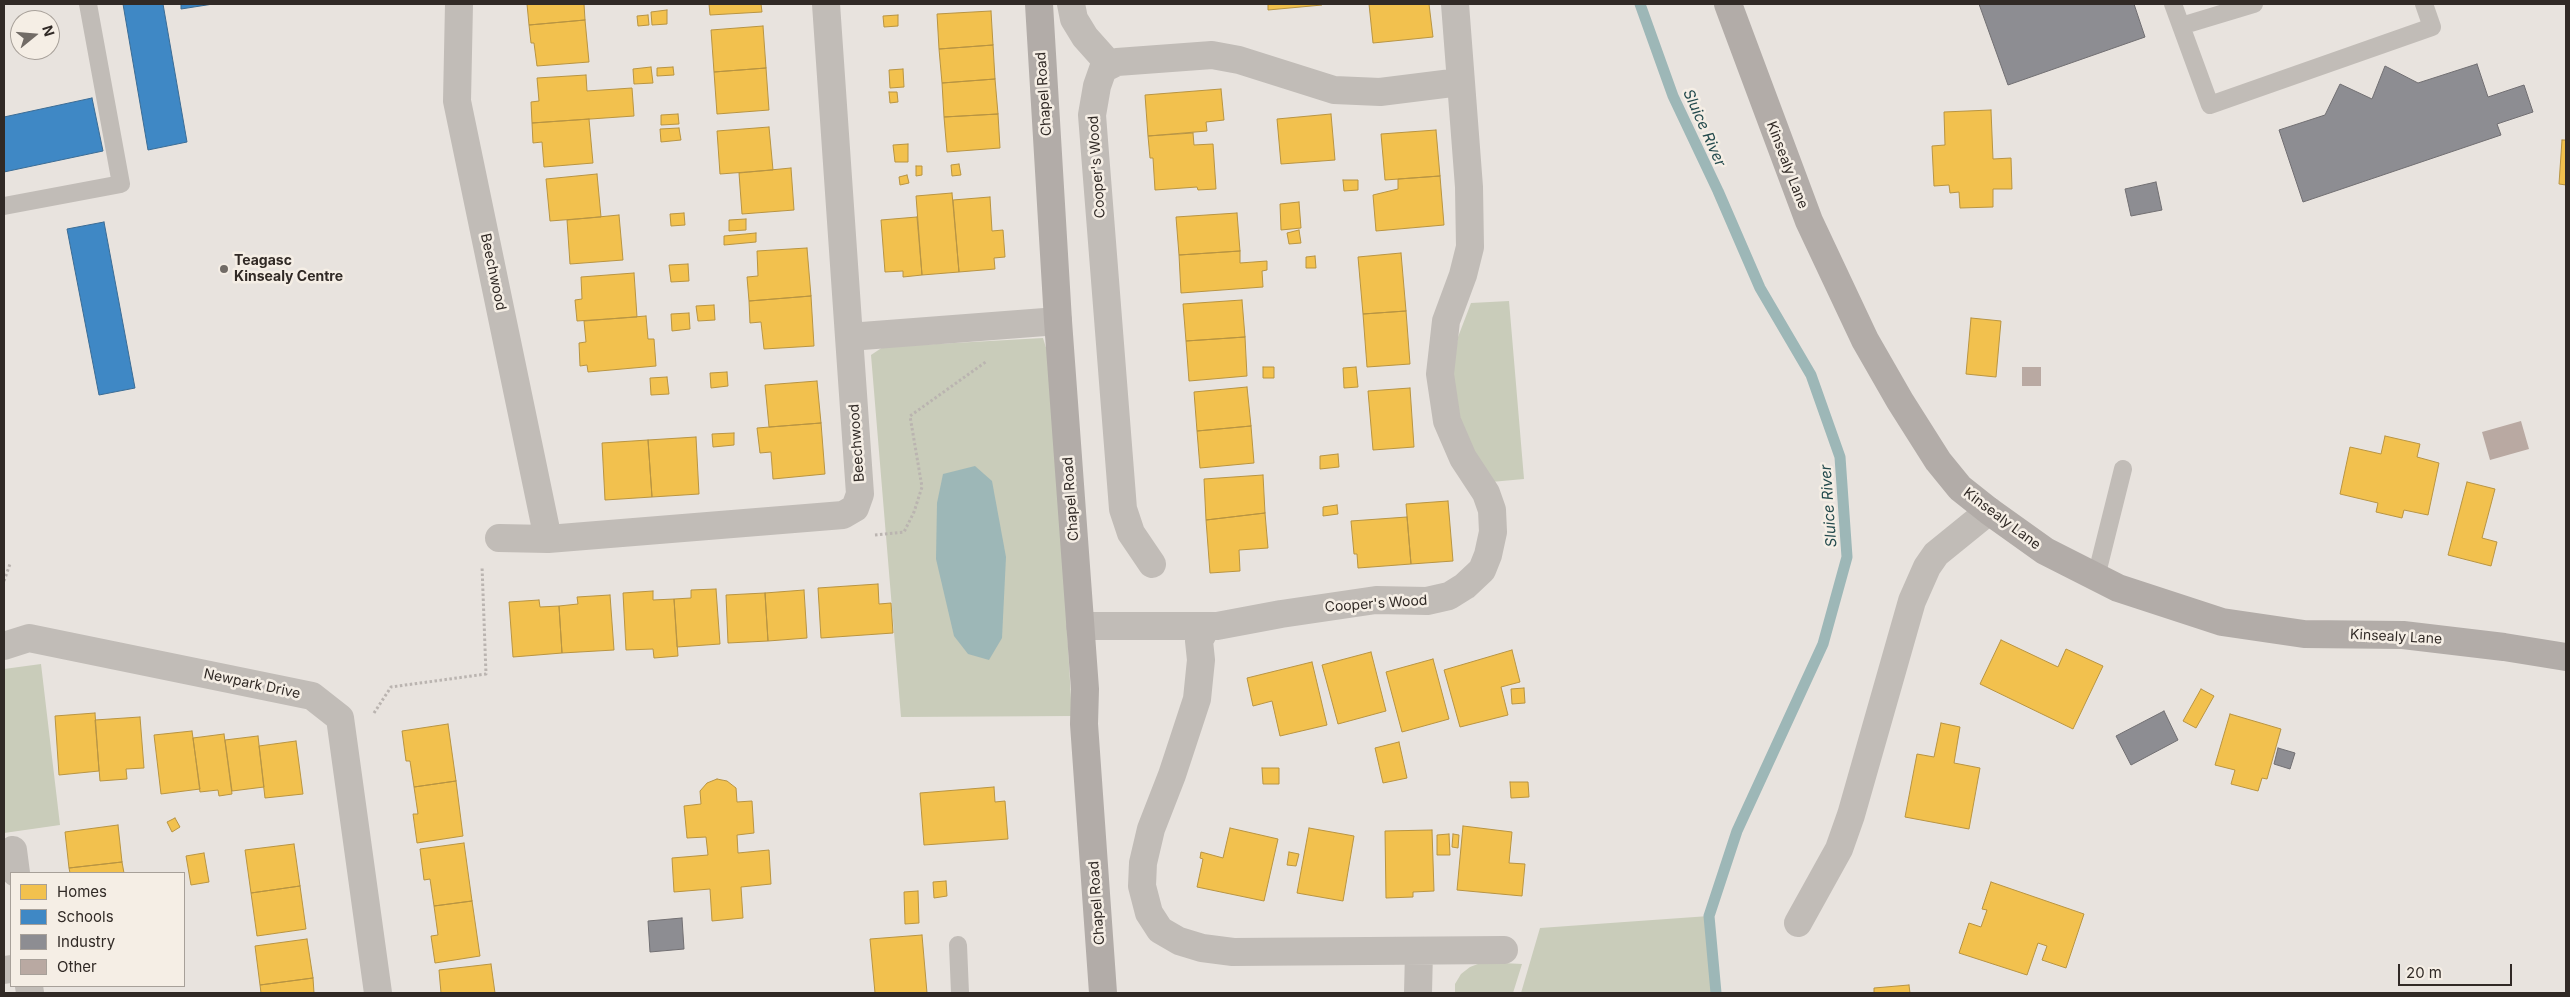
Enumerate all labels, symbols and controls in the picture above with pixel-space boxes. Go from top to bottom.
north arrow [10,10,60,60]
text: N [39,23,59,38]
street label: Chapel Road [1033,51,1055,137]
water label: Sluice River [1679,86,1729,170]
street label: Cooper's Wood [1085,115,1109,219]
street label: Kinsealy Lane [1763,119,1811,211]
street label: Beechwood [477,232,509,312]
place label: Teagasc Kinsealy Centre [234,253,343,286]
marker: Teagasc Kinsealy Centre [218,263,230,275]
street label: Beechwood [846,403,868,483]
street label: Chapel Road [1060,456,1082,542]
water label: Sluice River [1817,464,1841,548]
street label: Kinsealy Lane [1960,485,2044,553]
street label: Cooper's Wood [1324,592,1428,616]
street label: Kinsealy Lane [2349,626,2443,648]
street label: Newpark Drive [202,666,302,702]
street label: Chapel Road [1086,860,1108,946]
legend [10,872,185,987]
text: Homes [57,882,107,901]
text: Schools [57,907,114,926]
text: Industry [57,932,115,951]
scale bar [2400,954,2514,986]
text: Other [57,957,97,976]
text: 20 m [2406,963,2442,982]

